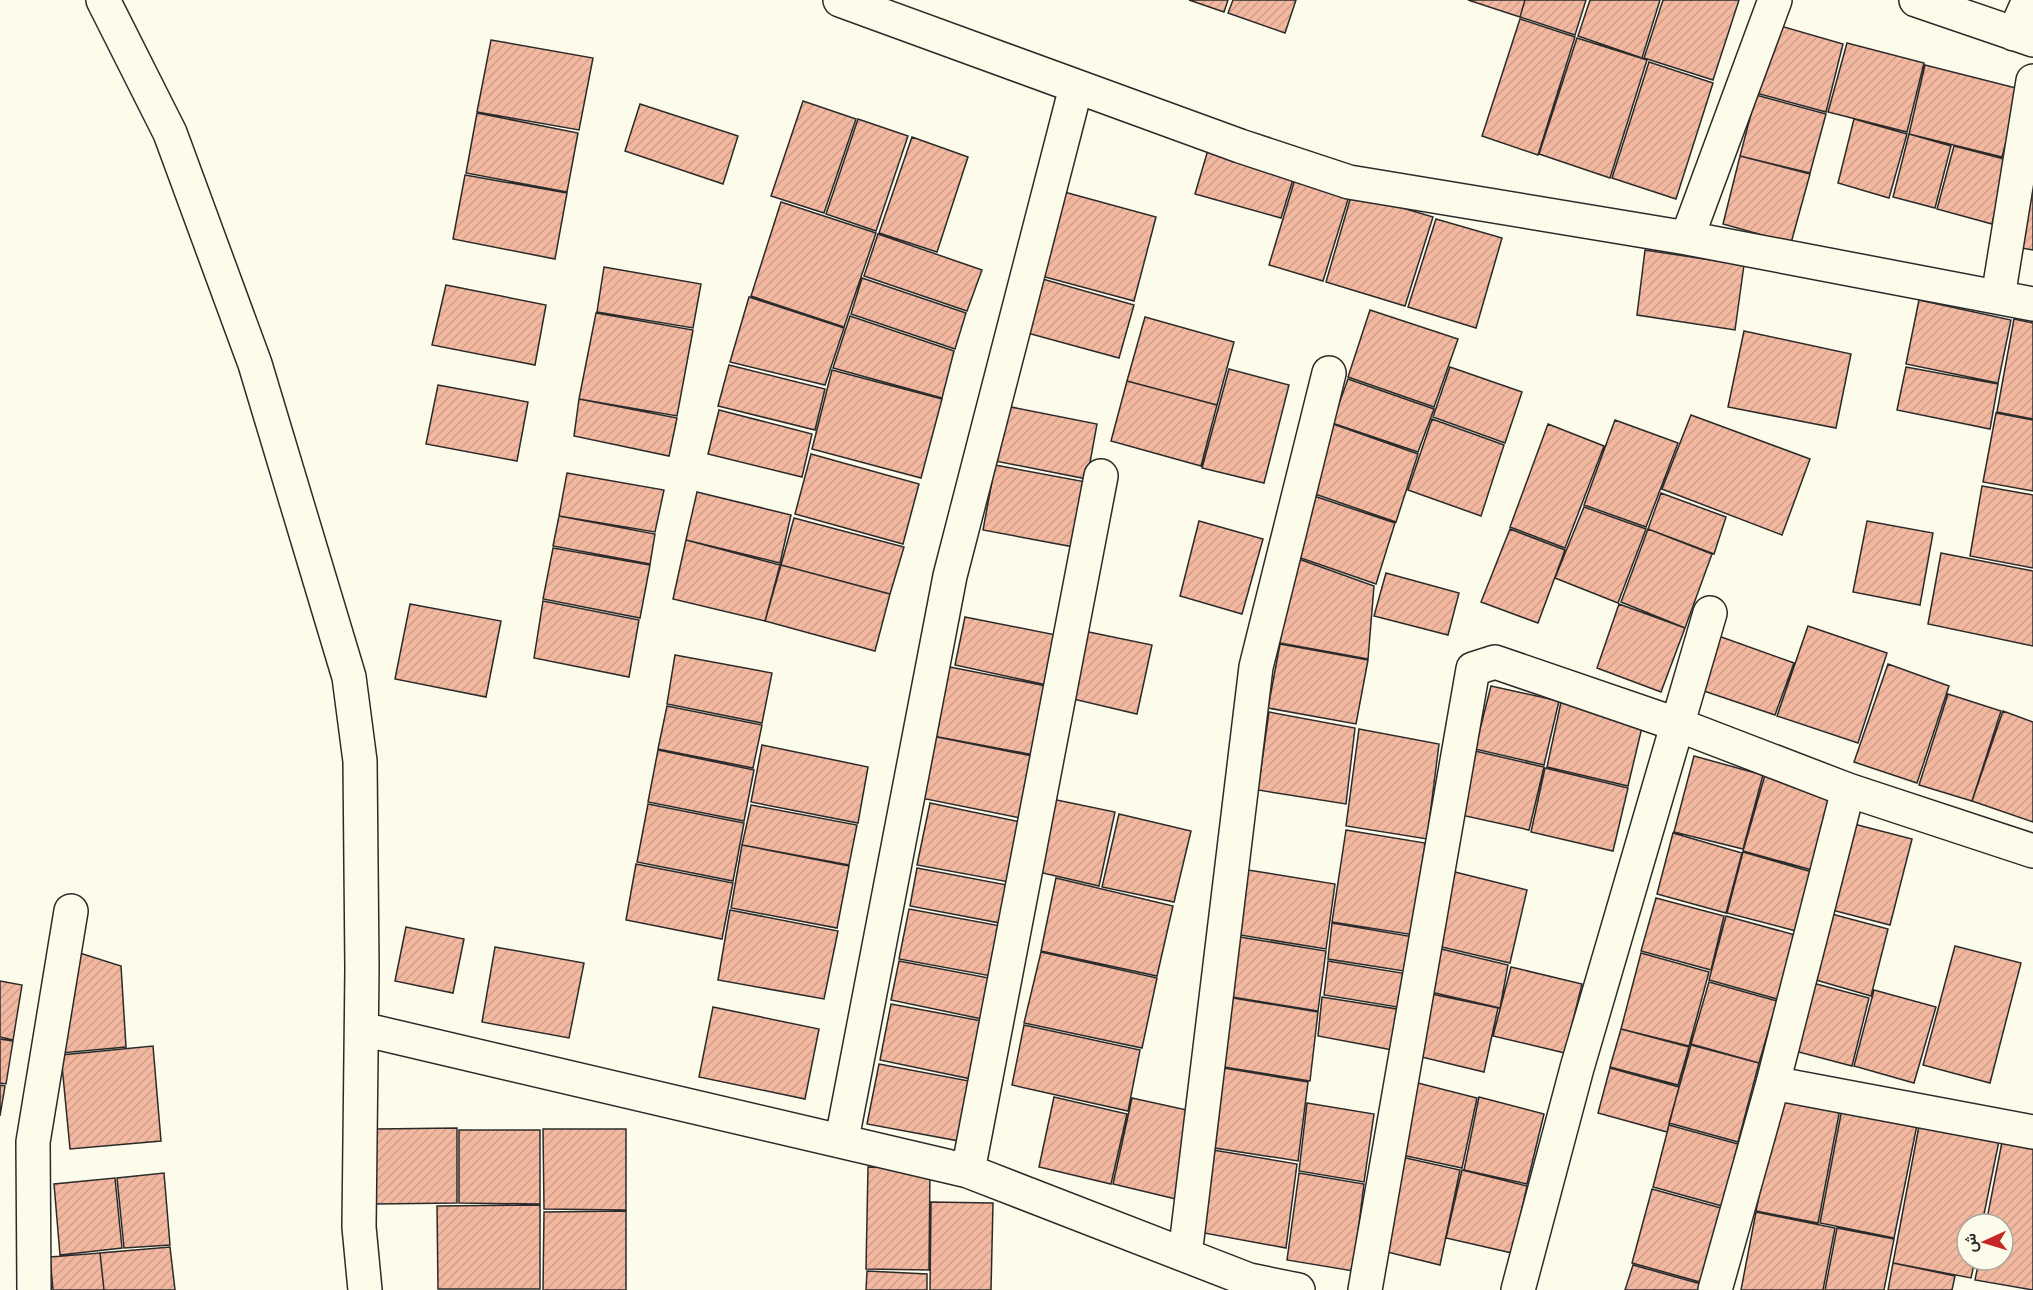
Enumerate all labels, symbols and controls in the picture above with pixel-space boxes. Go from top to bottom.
north arrow [1955,1212,2015,1272]
text: ش [1957,1233,1983,1253]

